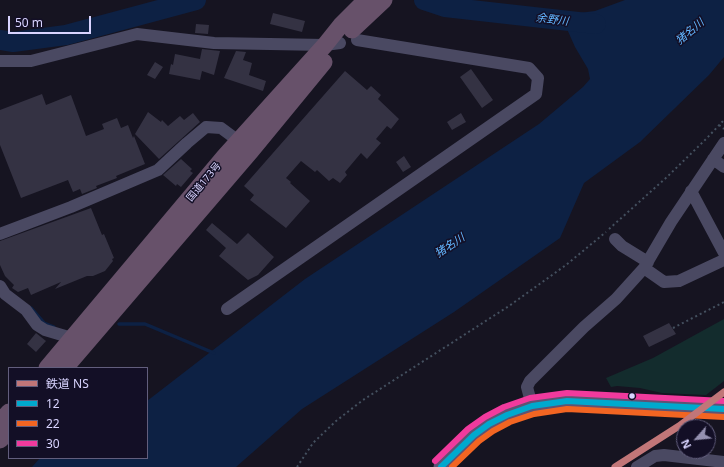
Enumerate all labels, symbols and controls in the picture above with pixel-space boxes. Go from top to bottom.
scale bar [10,8,93,34]
water label: 余野川 [535,11,569,29]
text: 50 m [15,14,43,31]
water label: 猪名川 [673,16,707,48]
street label: 国道173号 [184,160,224,204]
water label: 猪名川 [433,231,467,261]
legend [8,367,148,459]
text: 鉄道 NS [46,375,89,392]
unlabelled marker [627,391,637,401]
text: 12 [46,395,60,412]
text: 22 [46,415,60,432]
north arrow [676,419,716,459]
text: 30 [46,435,60,452]
text: N [677,437,694,452]

